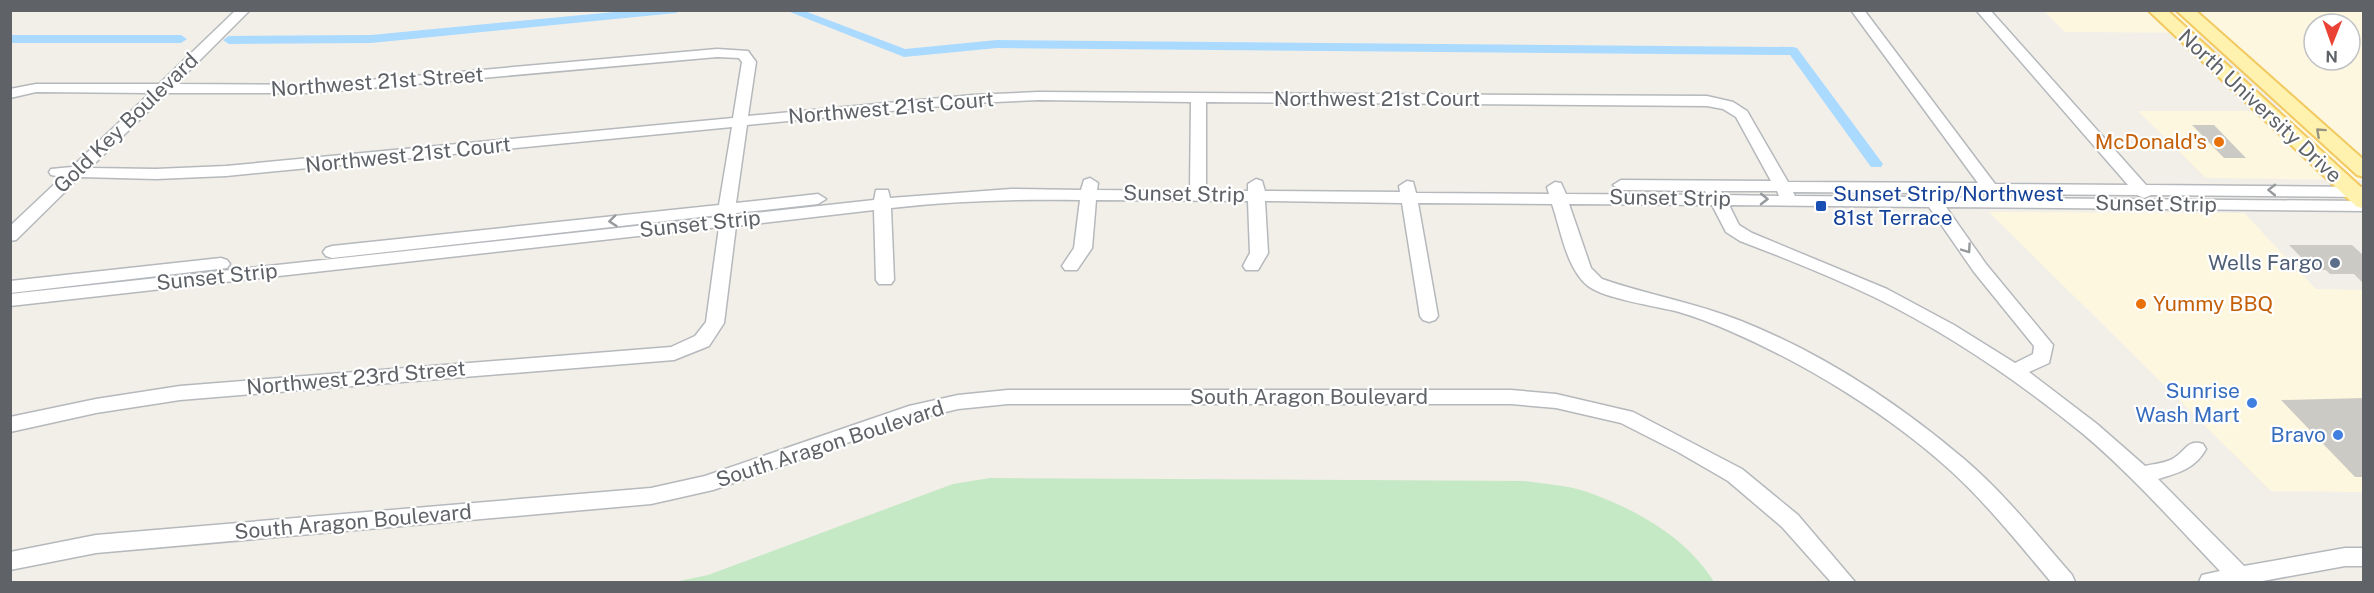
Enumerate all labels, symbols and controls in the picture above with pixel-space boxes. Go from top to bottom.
north arrow [2302,12,2362,72]
street label: North University Drive [2173,24,2347,188]
street label: Gold Key Boulevard [48,47,203,198]
street label: Northwest 21st Street [270,62,484,101]
street label: Northwest 21st Court [787,86,995,129]
street label: Northwest 21st Court [1274,86,1480,111]
one-way arrow [2316,128,2327,139]
place label: McDonald's [2095,129,2207,154]
street label: Northwest 21st Court [304,131,512,178]
marker: McDonald's [2212,135,2226,149]
street label: Sunset Strip [1123,180,1245,207]
place label: Sunset Strip/Northwest 81st Terrace [1833,181,2064,230]
street label: Sunset Strip [1609,184,1731,211]
one-way arrow [2268,184,2277,196]
street label: Sunset Strip [2095,190,2217,217]
one-way arrow [1760,193,1769,205]
marker: Sunset Strip/Northwest 81st Terrace [1814,199,1828,213]
street label: Sunset Strip [638,205,762,242]
one-way arrow [608,214,618,226]
one-way arrow [1960,243,1971,254]
place label: Wells Fargo [2208,250,2323,275]
marker: Wells Fargo [2328,256,2342,270]
street label: Sunset Strip [155,258,279,295]
place label: Yummy BBQ [2153,291,2273,316]
marker: Yummy BBQ [2134,297,2148,311]
street label: Northwest 23rd Street [245,355,467,400]
place label: Sunrise Wash Mart [2135,378,2240,427]
street label: South Aragon Boulevard [1190,384,1428,409]
street label: South Aragon Boulevard [713,395,947,492]
marker: Sunrise Wash Mart [2245,396,2259,410]
place label: Bravo [2271,422,2326,447]
marker: Bravo [2331,428,2345,442]
street label: South Aragon Boulevard [233,499,473,544]

